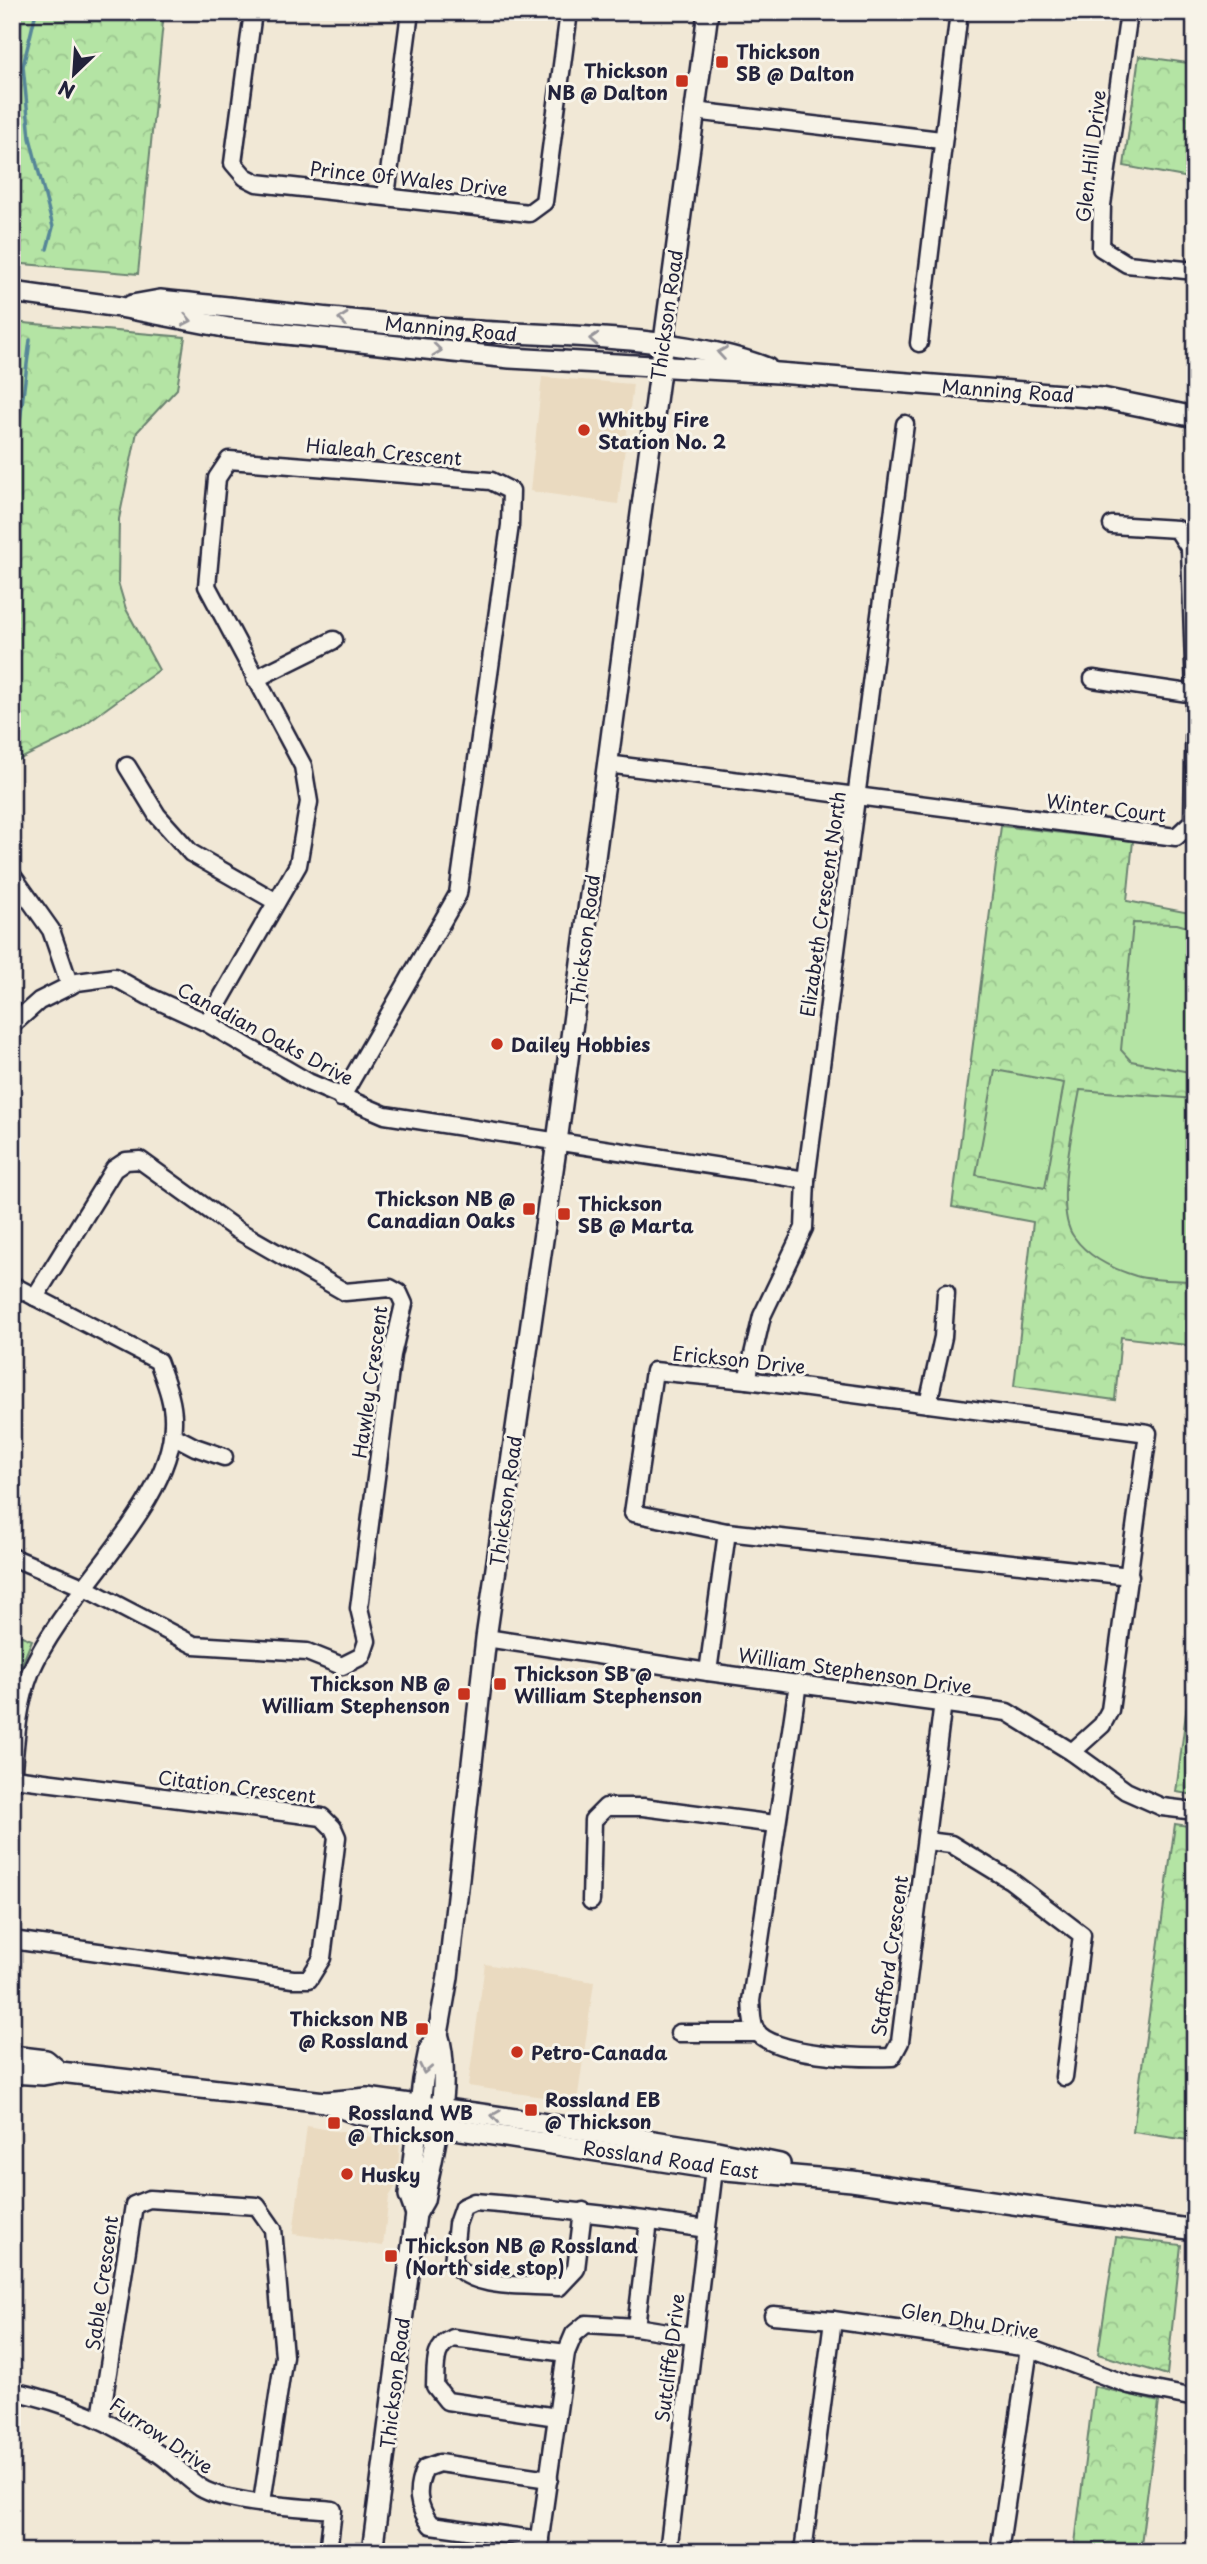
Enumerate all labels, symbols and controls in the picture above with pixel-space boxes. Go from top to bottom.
place label: Thickson SB @ Dalton [736,37,854,87]
north arrow [38,38,108,108]
marker: Thickson SB @ Dalton [714,54,730,70]
place label: Thickson NB @ Dalton [547,56,668,106]
marker: Thickson NB @ Dalton [674,73,690,89]
text: N [54,74,79,106]
street label: Glen Hill Drive [1068,88,1112,224]
street label: Prince Of Wales Drive [309,154,509,202]
street label: Thickson Road [643,248,689,382]
street label: Manning Road [384,308,518,348]
one-way arrow [181,312,193,327]
one-way arrow [337,312,348,327]
one-way arrow [588,332,599,347]
one-way arrow [432,342,443,357]
one-way arrow [716,346,728,361]
street label: Manning Road [941,371,1075,409]
place label: Whitby Fire Station No. 2 [598,405,726,455]
marker: Whitby Fire Station No. 2 [576,422,592,438]
street label: Hialeah Crescent [305,430,463,472]
street label: Winter Court [1044,786,1168,828]
street label: Elizabeth Crescent North [792,789,852,1019]
street label: Thickson Road [562,873,606,1007]
street label: Canadian Oaks Drive [173,975,359,1091]
place label: Dailey Hobbies [511,1030,650,1058]
marker: Dailey Hobbies [489,1036,505,1052]
place label: Thickson NB @ Canadian Oaks [367,1184,515,1234]
place label: Thickson SB @ Marta [578,1189,694,1239]
marker: Thickson NB @ Canadian Oaks [521,1201,537,1217]
marker: Thickson SB @ Marta [556,1206,572,1222]
street label: Hawley Crescent [344,1304,394,1460]
street label: Erickson Drive [671,1338,807,1380]
street label: Thickson Road [482,1434,528,1568]
street label: William Stephenson Drive [736,1640,974,1700]
place label: Thickson SB @ William Stephenson [514,1659,702,1709]
place label: Thickson NB @ William Stephenson [262,1669,450,1719]
marker: Thickson SB @ William Stephenson [492,1676,508,1692]
marker: Thickson NB @ William Stephenson [456,1686,472,1702]
street label: Citation Crescent [156,1762,318,1810]
street label: Stafford Crescent [864,1873,914,2038]
place label: Thickson NB @ Rossland [290,2004,408,2054]
marker: Thickson NB @ Rossland [414,2021,430,2037]
place label: Petro-Canada [531,2038,667,2066]
marker: Petro-Canada [509,2044,525,2060]
one-way arrow [419,2063,434,2075]
place label: Rossland EB @ Thickson [545,2085,661,2135]
place label: Rossland WB @ Thickson [348,2098,473,2148]
marker: Rossland EB @ Thickson [523,2102,539,2118]
one-way arrow [490,2109,502,2124]
marker: Rossland WB @ Thickson [326,2115,342,2131]
street label: Rossland Road East [581,2133,761,2185]
place label: Husky [361,2160,420,2188]
marker: Husky [339,2166,355,2182]
street label: Sable Crescent [78,2214,124,2352]
place label: Thickson NB @ Rossland (North side stop) [405,2231,638,2281]
marker: Thickson NB @ Rossland (North side stop) [383,2248,399,2264]
street label: Sutcliffe Drive [647,2292,691,2424]
street label: Glen Dhu Drive [899,2295,1041,2345]
street label: Thickson Road [372,2316,416,2450]
street label: Furrow Drive [105,2390,219,2480]

